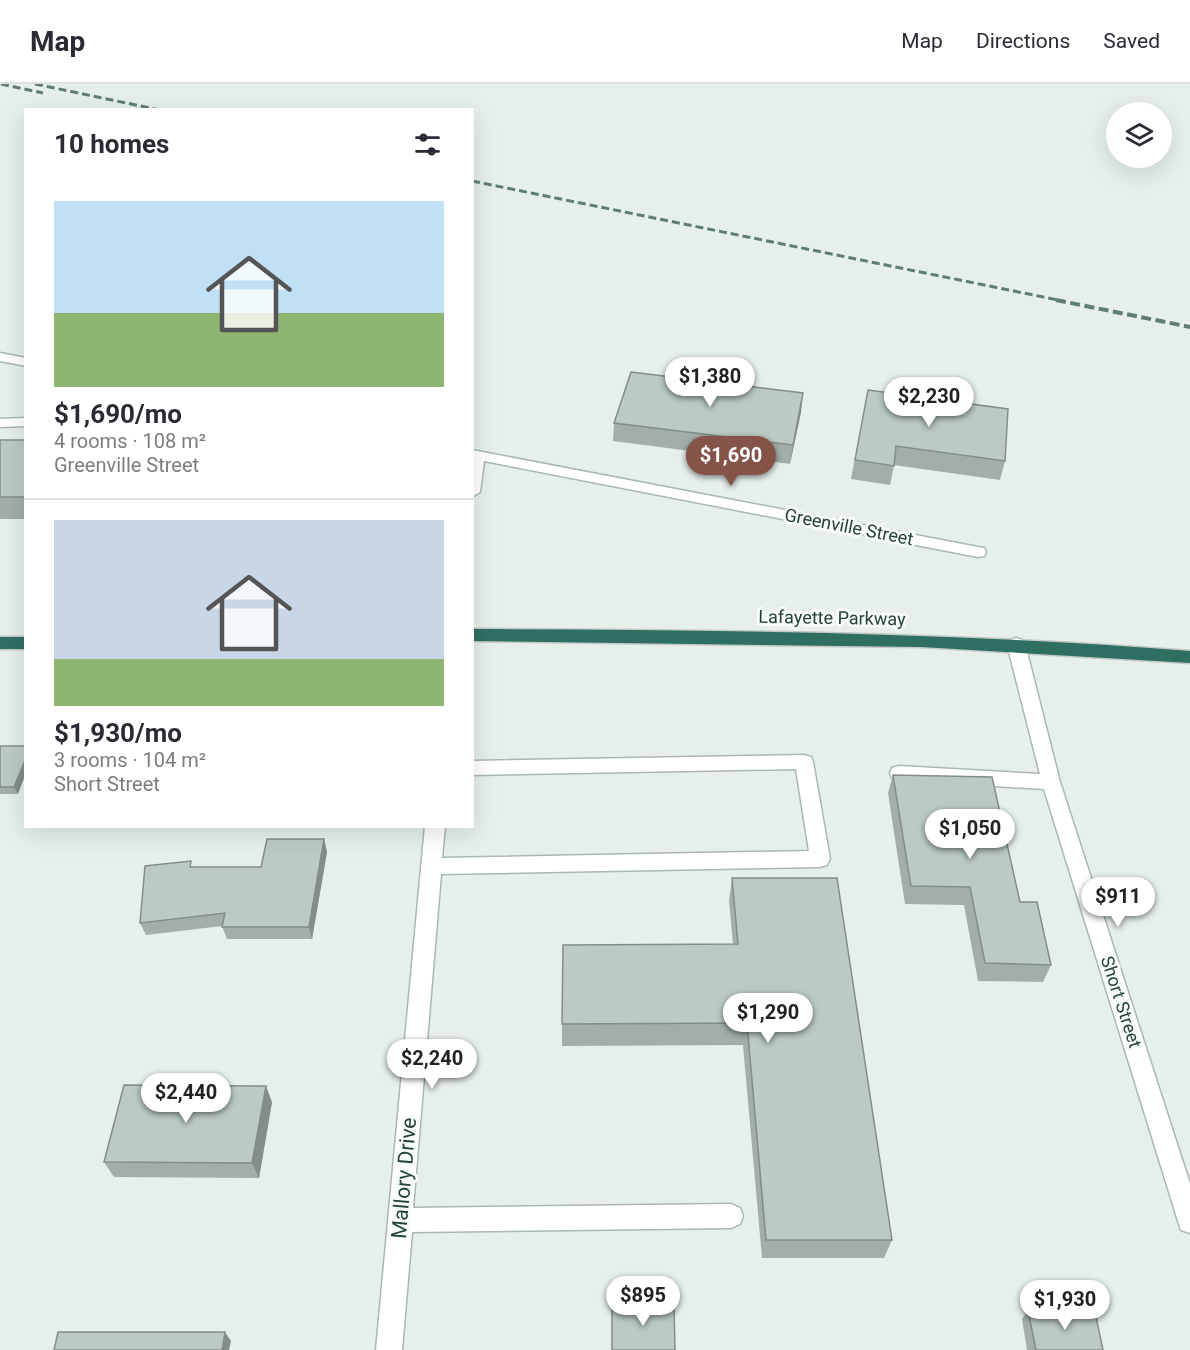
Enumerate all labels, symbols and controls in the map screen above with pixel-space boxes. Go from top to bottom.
text: Map [30,25,85,58]
text: Map [901,29,943,53]
text: Directions [976,29,1070,53]
text: Saved [1103,29,1160,53]
map controls [1106,102,1172,168]
button: layers [1106,102,1172,168]
icon: filters [411,128,444,161]
text: 10 homes [54,129,169,159]
icon: home [195,240,303,348]
pin: $1,380 [661,357,759,408]
text: $1,380 [679,364,741,388]
pin: $2,230 [880,377,978,428]
text: $2,230 [898,384,960,408]
text: $1,690/mo [54,399,182,429]
text: 4 rooms · 108 m² [54,429,206,453]
pin: $1,690 [682,436,780,487]
text: $1,690 [700,443,762,467]
text: Greenville Street [54,453,199,477]
street label: Greenville Street [783,504,915,549]
icon: home [195,559,303,667]
street label: Lafayette Parkway [758,606,906,629]
text: $1,930/mo [54,718,182,748]
text: 3 rooms · 104 m² [54,748,206,772]
text: Short Street [54,772,160,796]
pin: $1,050 [921,809,1019,860]
text: $1,050 [939,816,1001,840]
pin: $911 [1082,877,1154,928]
text: $911 [1095,884,1141,908]
street label: Short Street [1097,953,1146,1050]
pin: $1,290 [719,993,817,1044]
text: $1,290 [737,1000,799,1024]
pin: $2,240 [383,1039,481,1090]
text: $2,240 [401,1046,463,1070]
pin: $2,440 [137,1073,235,1124]
text: $2,440 [155,1080,217,1104]
street label: Mallory Drive [387,1116,421,1240]
pin: $895 [607,1276,679,1327]
pin: $1,930 [1016,1280,1114,1331]
text: $895 [620,1283,666,1307]
text: $1,930 [1034,1287,1096,1311]

